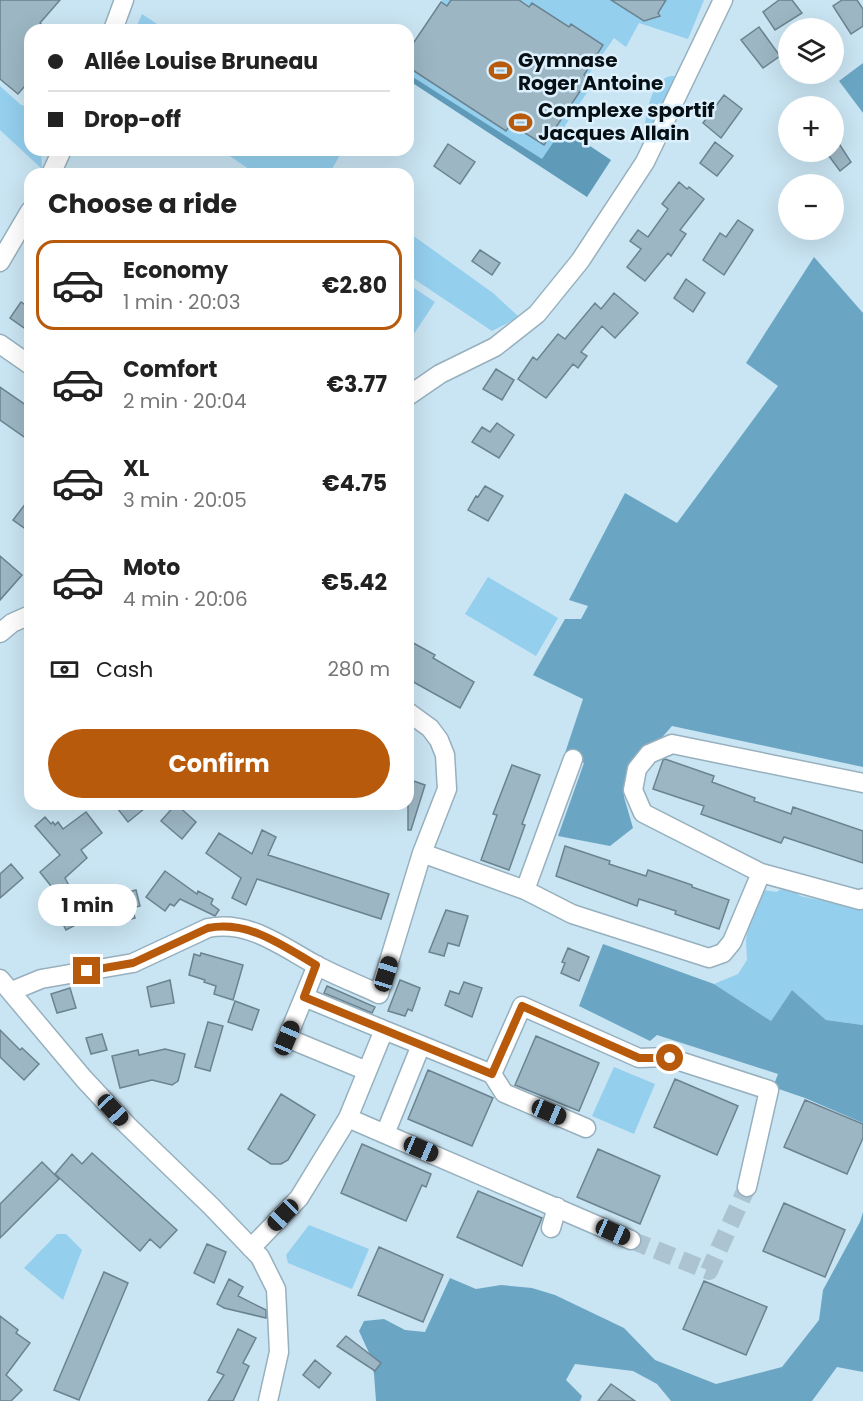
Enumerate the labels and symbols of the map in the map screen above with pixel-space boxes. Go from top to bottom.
place label: Gymnase Roger Antoine [518,46,663,97]
sports icon: Gymnase Roger Antoine [487,58,513,84]
place label: Complexe sportif Jacques Allain [538,96,715,147]
sports icon: Complexe sportif Jacques Allain [507,109,533,135]
callout: 1 min [38,884,136,926]
car [372,954,400,994]
route end [73,957,100,984]
car [272,1018,302,1058]
route start [656,1044,683,1071]
car [94,1091,132,1129]
car [529,1097,569,1127]
car [401,1134,441,1164]
car [264,1196,302,1234]
car [593,1216,633,1248]

